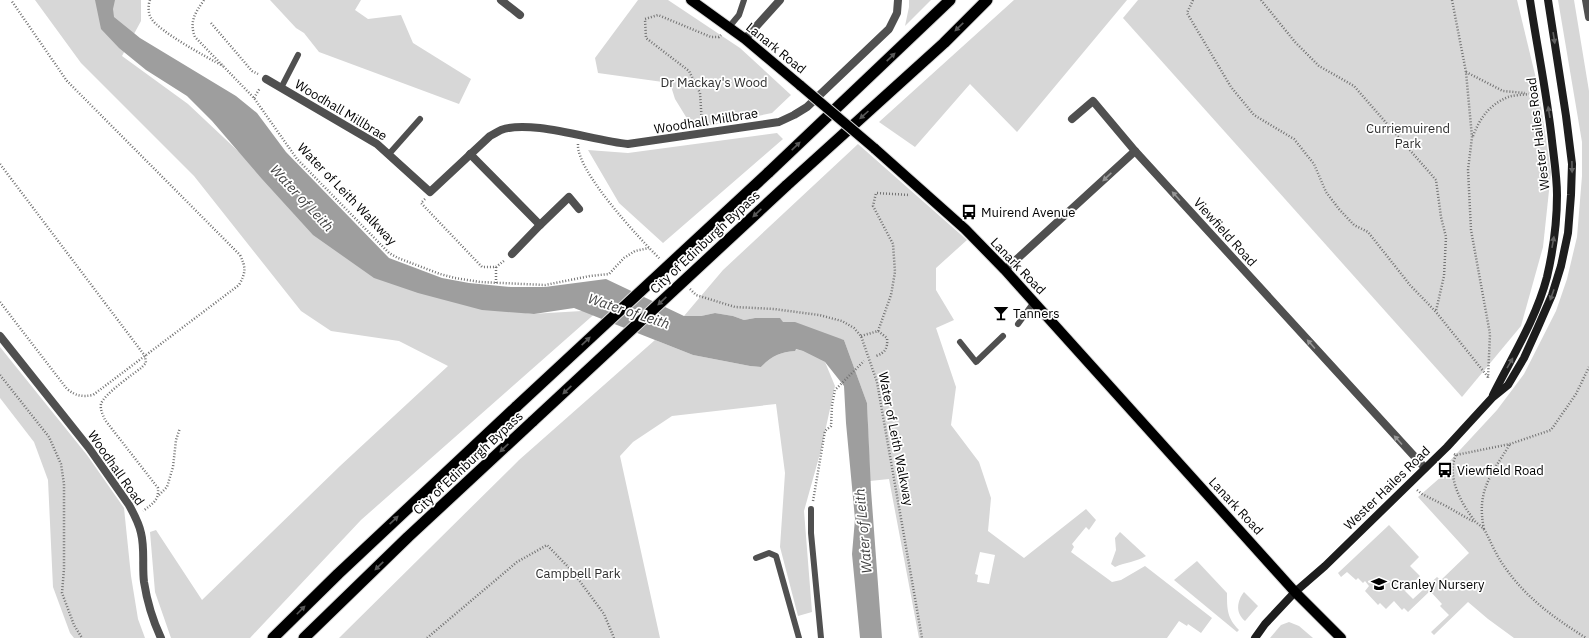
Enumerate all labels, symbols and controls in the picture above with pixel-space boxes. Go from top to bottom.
street label: Lanark Road [743,19,809,77]
one-way arrow [954,22,964,32]
one-way arrow [1551,32,1557,45]
one-way arrow [886,52,896,61]
park label: Dr Mackay's Wood [660,74,768,91]
street label: Woodhall Millbrae [292,76,390,144]
street label: Wester Hailes Road [1523,77,1553,191]
street label: Woodhall Millbrae [653,104,759,138]
one-way arrow [1546,106,1552,118]
one-way arrow [859,111,869,120]
park label: Curriemuirend Park [1366,120,1450,152]
street label: Water of Leith Walkway [294,140,400,248]
one-way arrow [792,142,801,151]
water label: Water of Leith [267,161,337,235]
one-way arrow [1568,161,1575,173]
one-way arrow [1102,172,1111,181]
street label: City of Edinburgh Bypass [646,187,764,297]
one-way arrow [1172,191,1181,200]
street label: Viewfield Road [1190,194,1260,270]
bus stop icon: Muirend Avenue [960,203,978,221]
place label: Muirend Avenue [981,204,1075,221]
one-way arrow [753,208,762,217]
street label: Lanark Road [987,234,1049,298]
one-way arrow [1550,235,1556,248]
water label: Water of Leith [586,289,672,333]
one-way arrow [1548,289,1554,301]
one-way arrow [657,297,667,306]
bar icon: Tanners [992,304,1010,322]
place label: Tanners [1013,305,1059,322]
one-way arrow [581,337,592,346]
one-way arrow [1306,338,1315,349]
one-way arrow [1506,358,1514,368]
street label: Water of Leith Walkway [875,371,917,508]
one-way arrow [562,385,572,395]
street label: City of Edinburgh Bypass [409,408,527,518]
street label: Woodhall Road [84,427,148,509]
one-way arrow [1394,434,1403,445]
street label: Wester Hailes Road [1340,442,1434,534]
one-way arrow [499,443,509,453]
bus stop icon: Viewfield Road [1436,461,1454,479]
place label: Viewfield Road [1457,462,1544,479]
street label: Lanark Road [1205,474,1267,538]
water label: Water of Leith [850,488,876,574]
one-way arrow [390,516,399,525]
one-way arrow [374,561,384,571]
park label: Campbell Park [536,565,621,582]
school or university icon: Cranley Nursery [1370,575,1388,593]
place label: Cranley Nursery [1391,576,1485,593]
one-way arrow [296,606,306,615]

